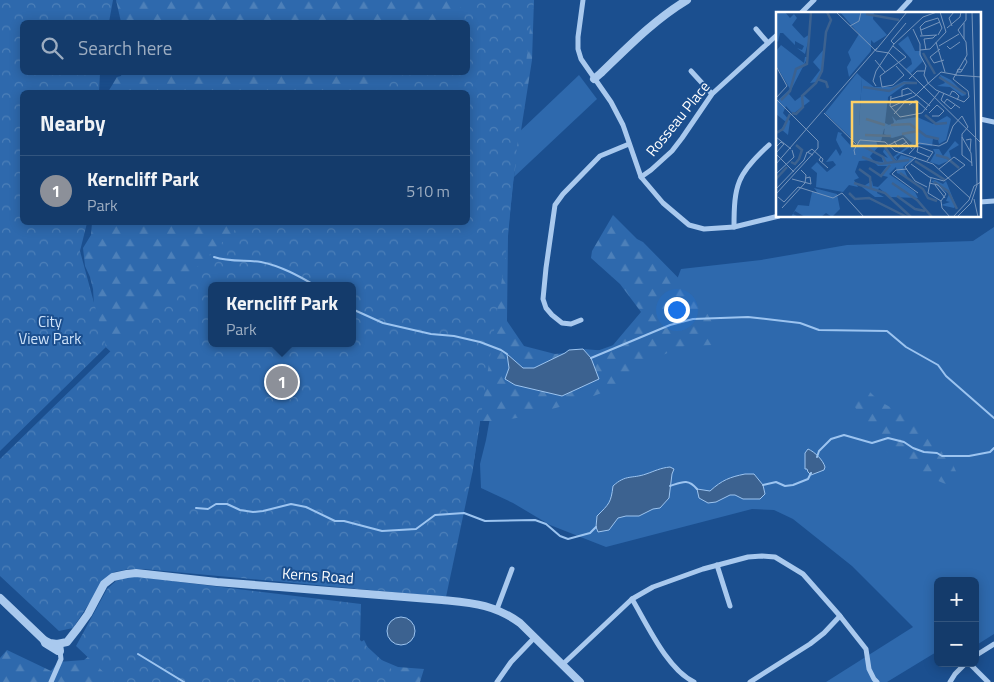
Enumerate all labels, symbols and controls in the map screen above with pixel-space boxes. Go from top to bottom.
inset map [776,12,982,218]
search box [20,20,470,75]
text: Search here [78,33,172,62]
icon: search [38,34,66,62]
street label: Rosseau Place [640,76,715,161]
text: Nearby [40,107,105,139]
text: Kerncliff Park [87,164,199,193]
text: 1 [52,179,60,203]
text: 510 m [406,179,450,203]
text: Park [87,193,118,217]
popup [208,282,356,347]
text: Kerncliff Park [226,288,338,317]
your location [664,297,690,323]
park label: City View Park [19,310,81,350]
text: Park [226,317,257,341]
pin: 1 [266,363,298,401]
street label: Kerns Road [281,562,355,589]
map controls [934,577,979,667]
button: + [934,577,979,622]
button: − [934,622,979,667]

